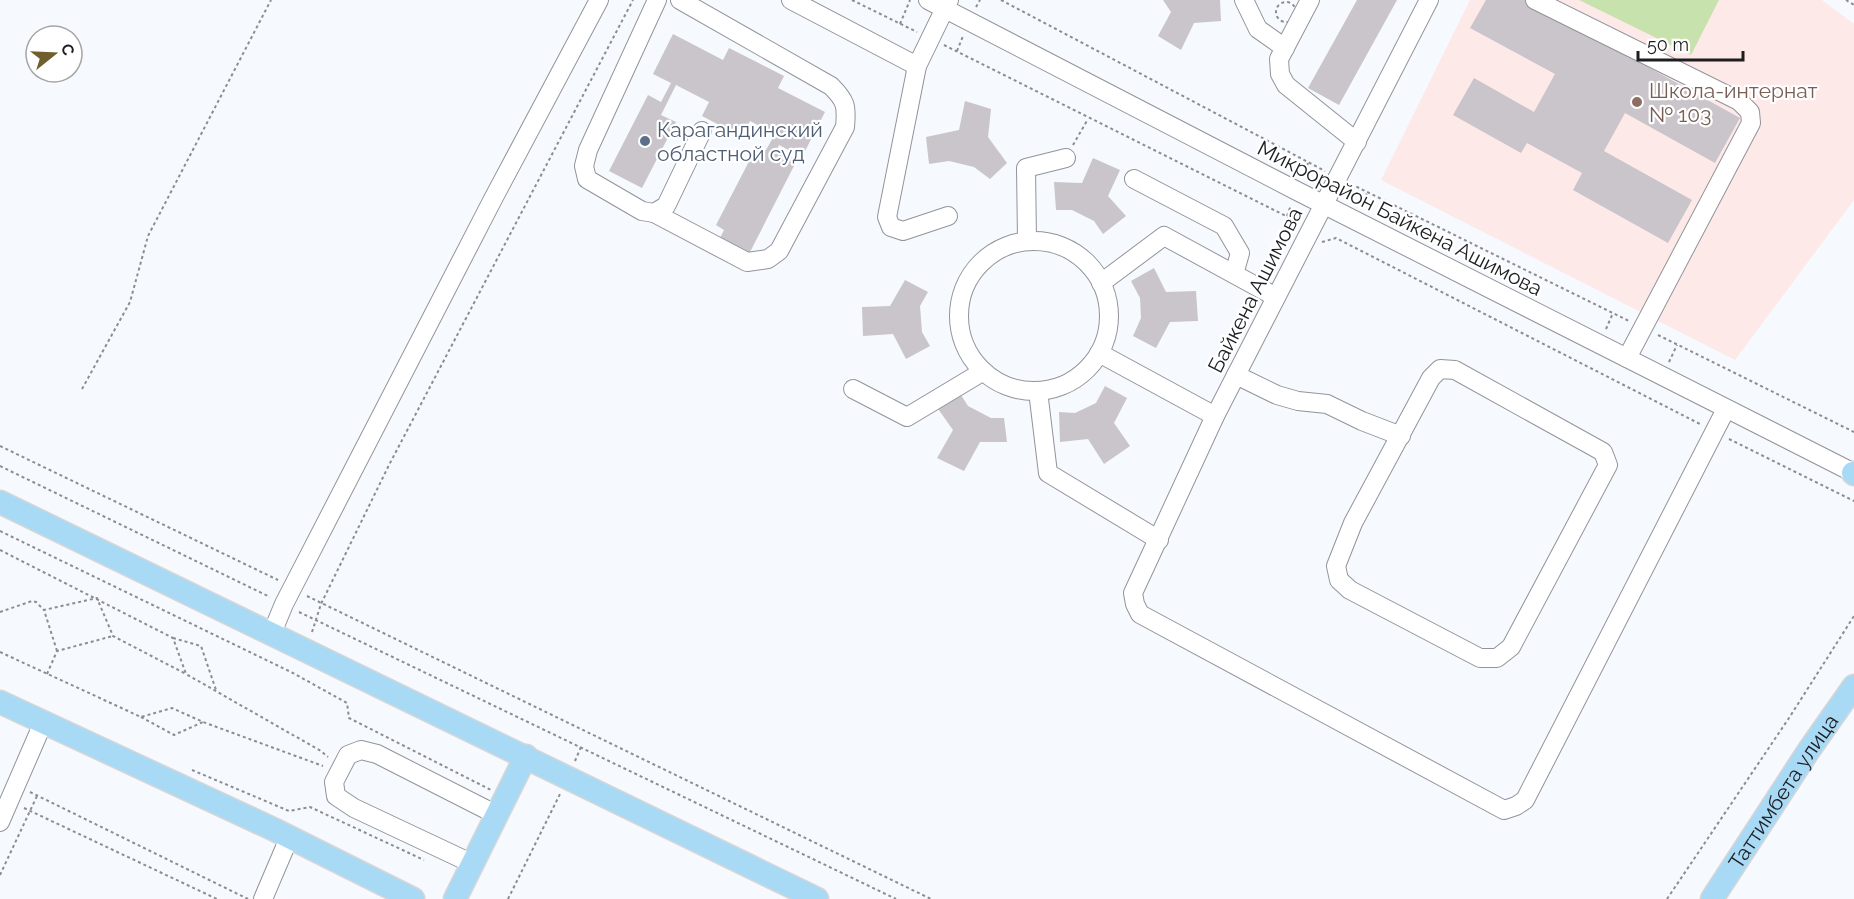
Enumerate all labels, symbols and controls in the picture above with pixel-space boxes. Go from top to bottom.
north arrow [24,24,84,84]
scale bar [1638,24,1743,62]
text: 50 m [1647,34,1689,55]
text: С [57,41,79,58]
place label: Школа-интернат № 103 [1649,78,1818,127]
marker: Школа-интернат № 103 [1630,95,1644,109]
place label: Карагандинский областной суд [657,117,823,166]
marker: Карагандинский областной суд [638,134,652,148]
street label: Микрорайон Байкена Ашимова [1253,135,1547,301]
street label: Байкена Ашимова [1202,203,1308,377]
street label: Таттимбета улица [1723,709,1843,873]

